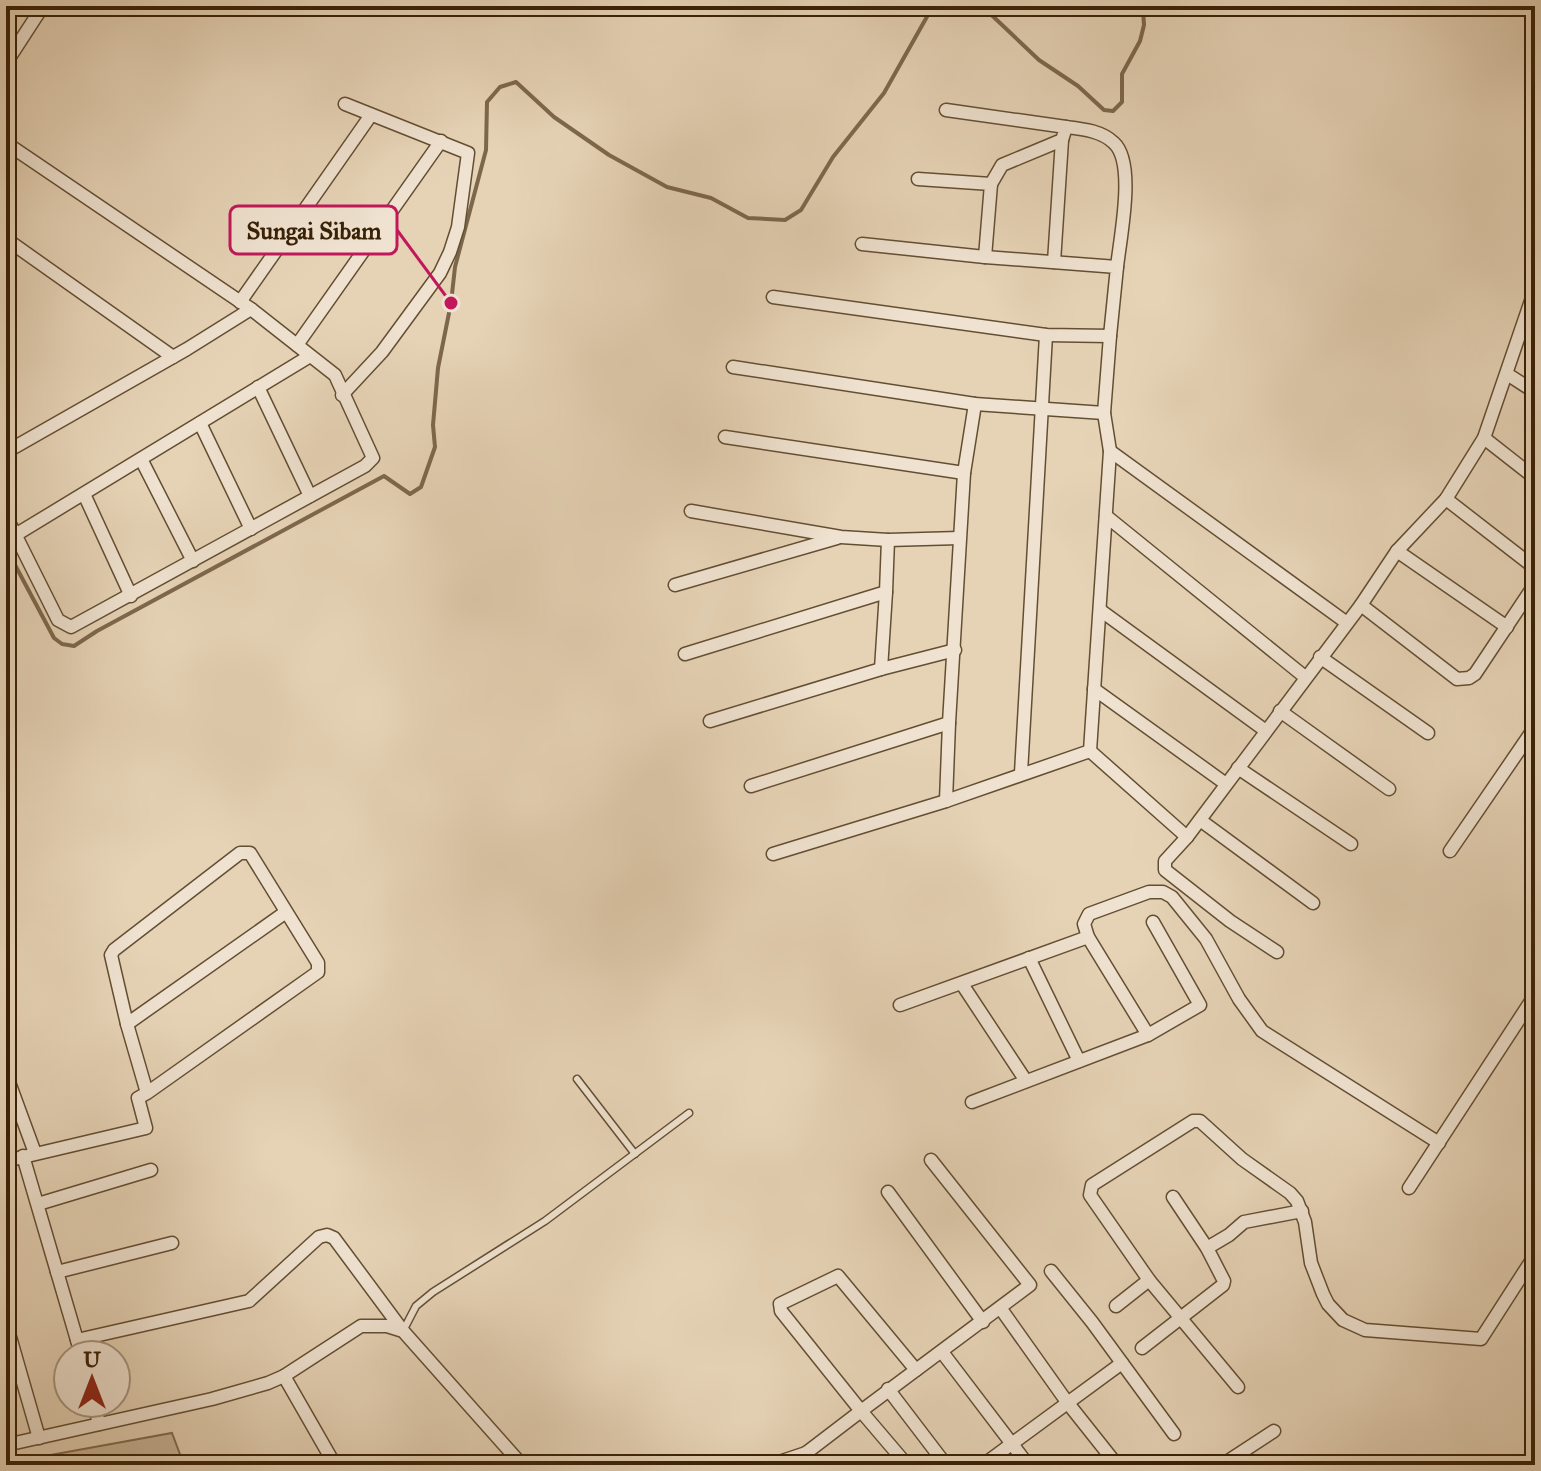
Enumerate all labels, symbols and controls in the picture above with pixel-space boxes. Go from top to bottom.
callout: Sungai Sibam [230,206,397,254]
text: Sungai Sibam [247,216,382,246]
north arrow [52,1339,132,1419]
text: U [83,1346,101,1373]

